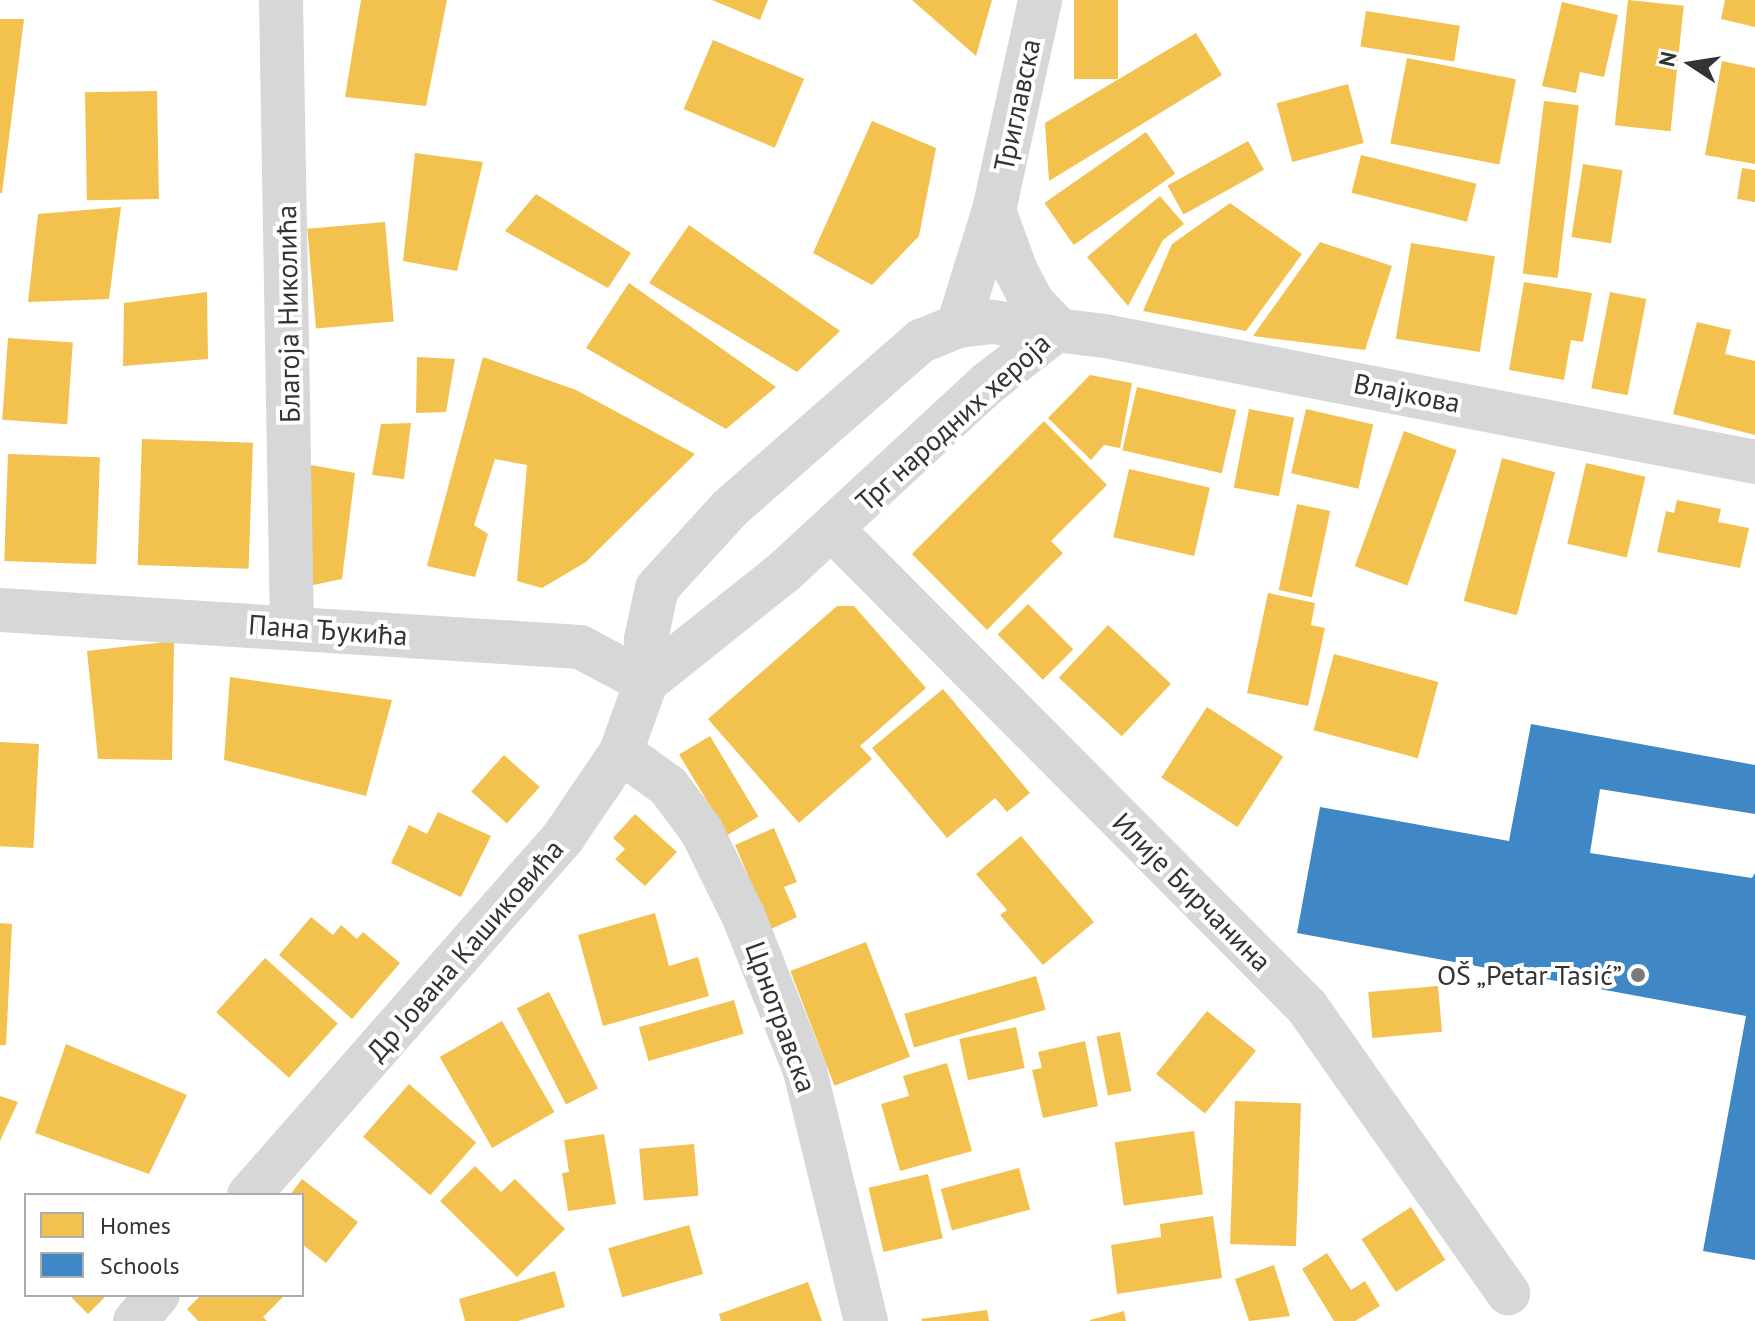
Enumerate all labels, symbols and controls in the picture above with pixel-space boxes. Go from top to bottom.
north arrow [1651,24,1731,104]
street label: Триглавска [987,36,1047,174]
text: N [1652,49,1683,69]
street label: Благоја Николића [269,205,307,423]
street label: Трг народних хероја [848,325,1058,519]
street label: Влајкова [1351,366,1463,420]
street label: Пана Ђукића [247,608,409,652]
street label: Илије Бирчанина [1106,806,1278,978]
street label: Др Јована Кашиковића [360,832,570,1068]
street label: Црнотравска [738,937,824,1097]
place label: OŠ „Petar Tasić” [1434,958,1622,992]
marker: OŠ „Petar Tasić” [1629,966,1647,984]
legend [24,1193,304,1297]
text: Homes [100,1210,171,1241]
text: Schools [100,1250,180,1281]

